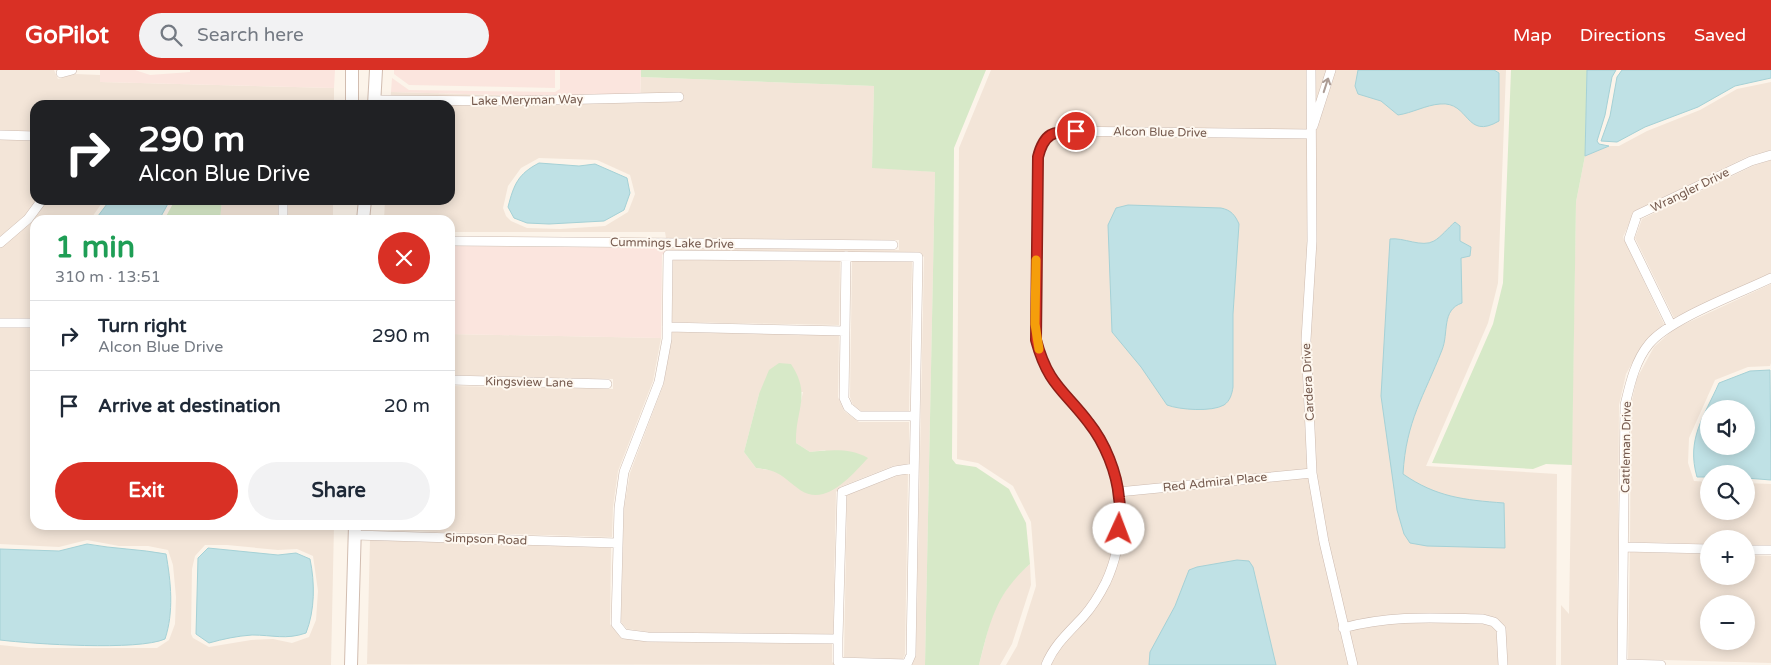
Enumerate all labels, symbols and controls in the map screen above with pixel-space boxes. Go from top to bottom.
search box [139,13,489,58]
text: GoPilot [25,21,109,50]
icon: search [157,21,185,49]
text: Search here [197,24,304,46]
text: Map [1513,24,1552,46]
text: Directions [1580,24,1666,46]
text: Saved [1694,24,1746,46]
one-way arrow [1322,78,1332,94]
street label: Lake Meryman Way [471,92,584,108]
pin [1055,110,1097,152]
icon: arrive [1062,117,1090,145]
text: 290 m [138,119,245,161]
icon: right [55,120,120,185]
street label: Alcon Blue Drive [1113,124,1207,140]
text: Alcon Blue Drive [138,161,310,187]
street label: Wrangler Drive [1649,165,1732,215]
text: 1 min [55,229,135,266]
button: close [378,232,430,284]
street label: Cummings Lake Drive [610,235,734,251]
text: 310 m · 13:51 [55,267,161,287]
text: Turn right [98,315,186,337]
icon: right [55,322,83,350]
text: 290 m [372,325,430,347]
text: Alcon Blue Drive [98,337,223,357]
street label: Cardera Drive [1299,343,1317,421]
street label: Kingsview Lane [485,374,573,390]
icon: arrive [55,392,83,420]
text: Arrive at destination [98,395,281,417]
text: 20 m [384,395,430,417]
map controls [1700,400,1755,650]
button: sound [1700,400,1755,455]
street label: Cattleman Drive [1618,401,1634,493]
button: Exit [55,462,238,520]
button: Share [248,462,430,520]
button: search [1700,465,1755,520]
street label: Red Admiral Place [1162,470,1268,494]
position arrow [1092,502,1144,554]
button: + [1700,530,1755,585]
street label: Simpson Road [445,531,527,547]
button: − [1700,595,1755,650]

